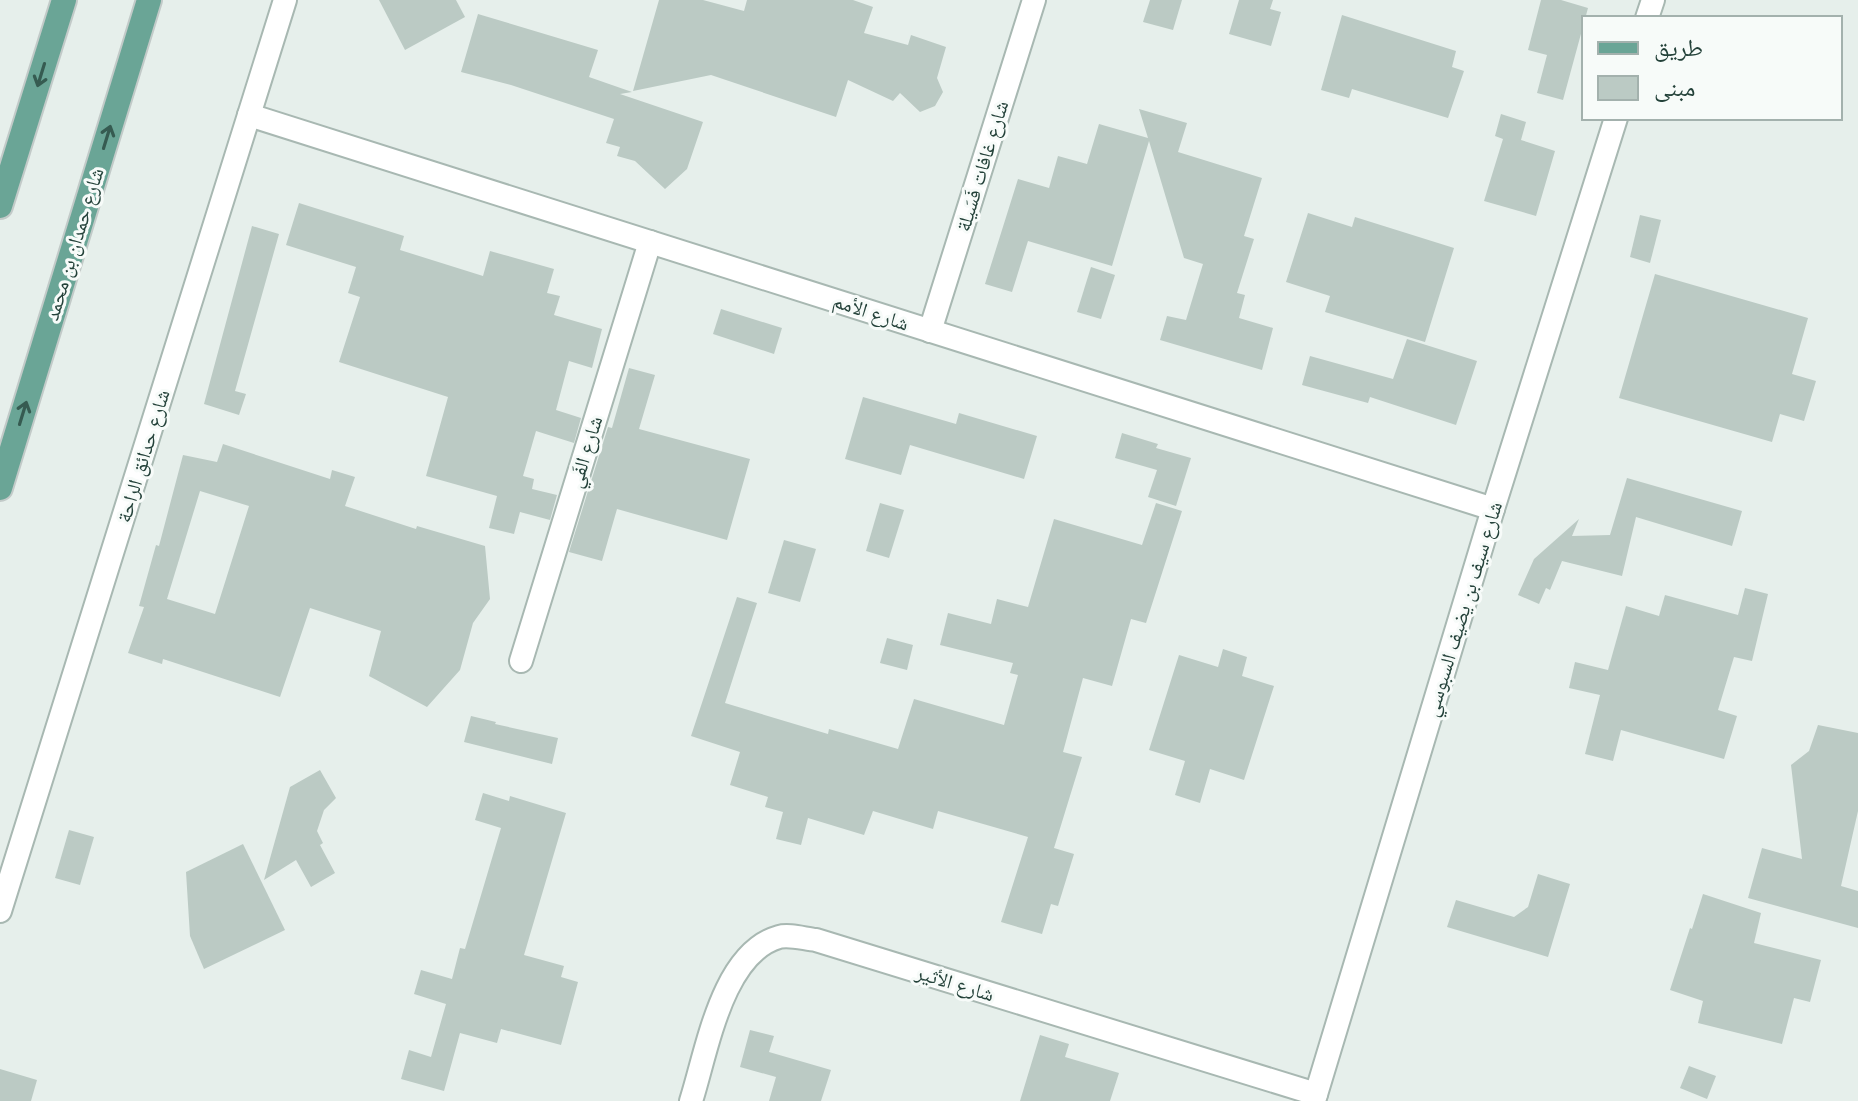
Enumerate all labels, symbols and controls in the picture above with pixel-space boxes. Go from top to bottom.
legend [1582,16,1842,120]
text: طريق [1654,32,1703,63]
one-way arrow [33,61,48,87]
text: مبنى [1654,72,1695,103]
street label: شارع غافات فَسَيلة [950,97,1014,235]
one-way arrow [100,125,115,150]
street label: شارع حمدان بن محمد [38,164,110,324]
street label: شارع الأمم [830,288,912,337]
street label: شارع حدائق الراحة [110,386,176,526]
one-way arrow [17,401,31,426]
street label: شارع الفَي [562,413,611,492]
street label: شارع سيف بن يضيف السبوسي [1418,498,1511,721]
street label: شارع الأثير [912,958,997,1007]

